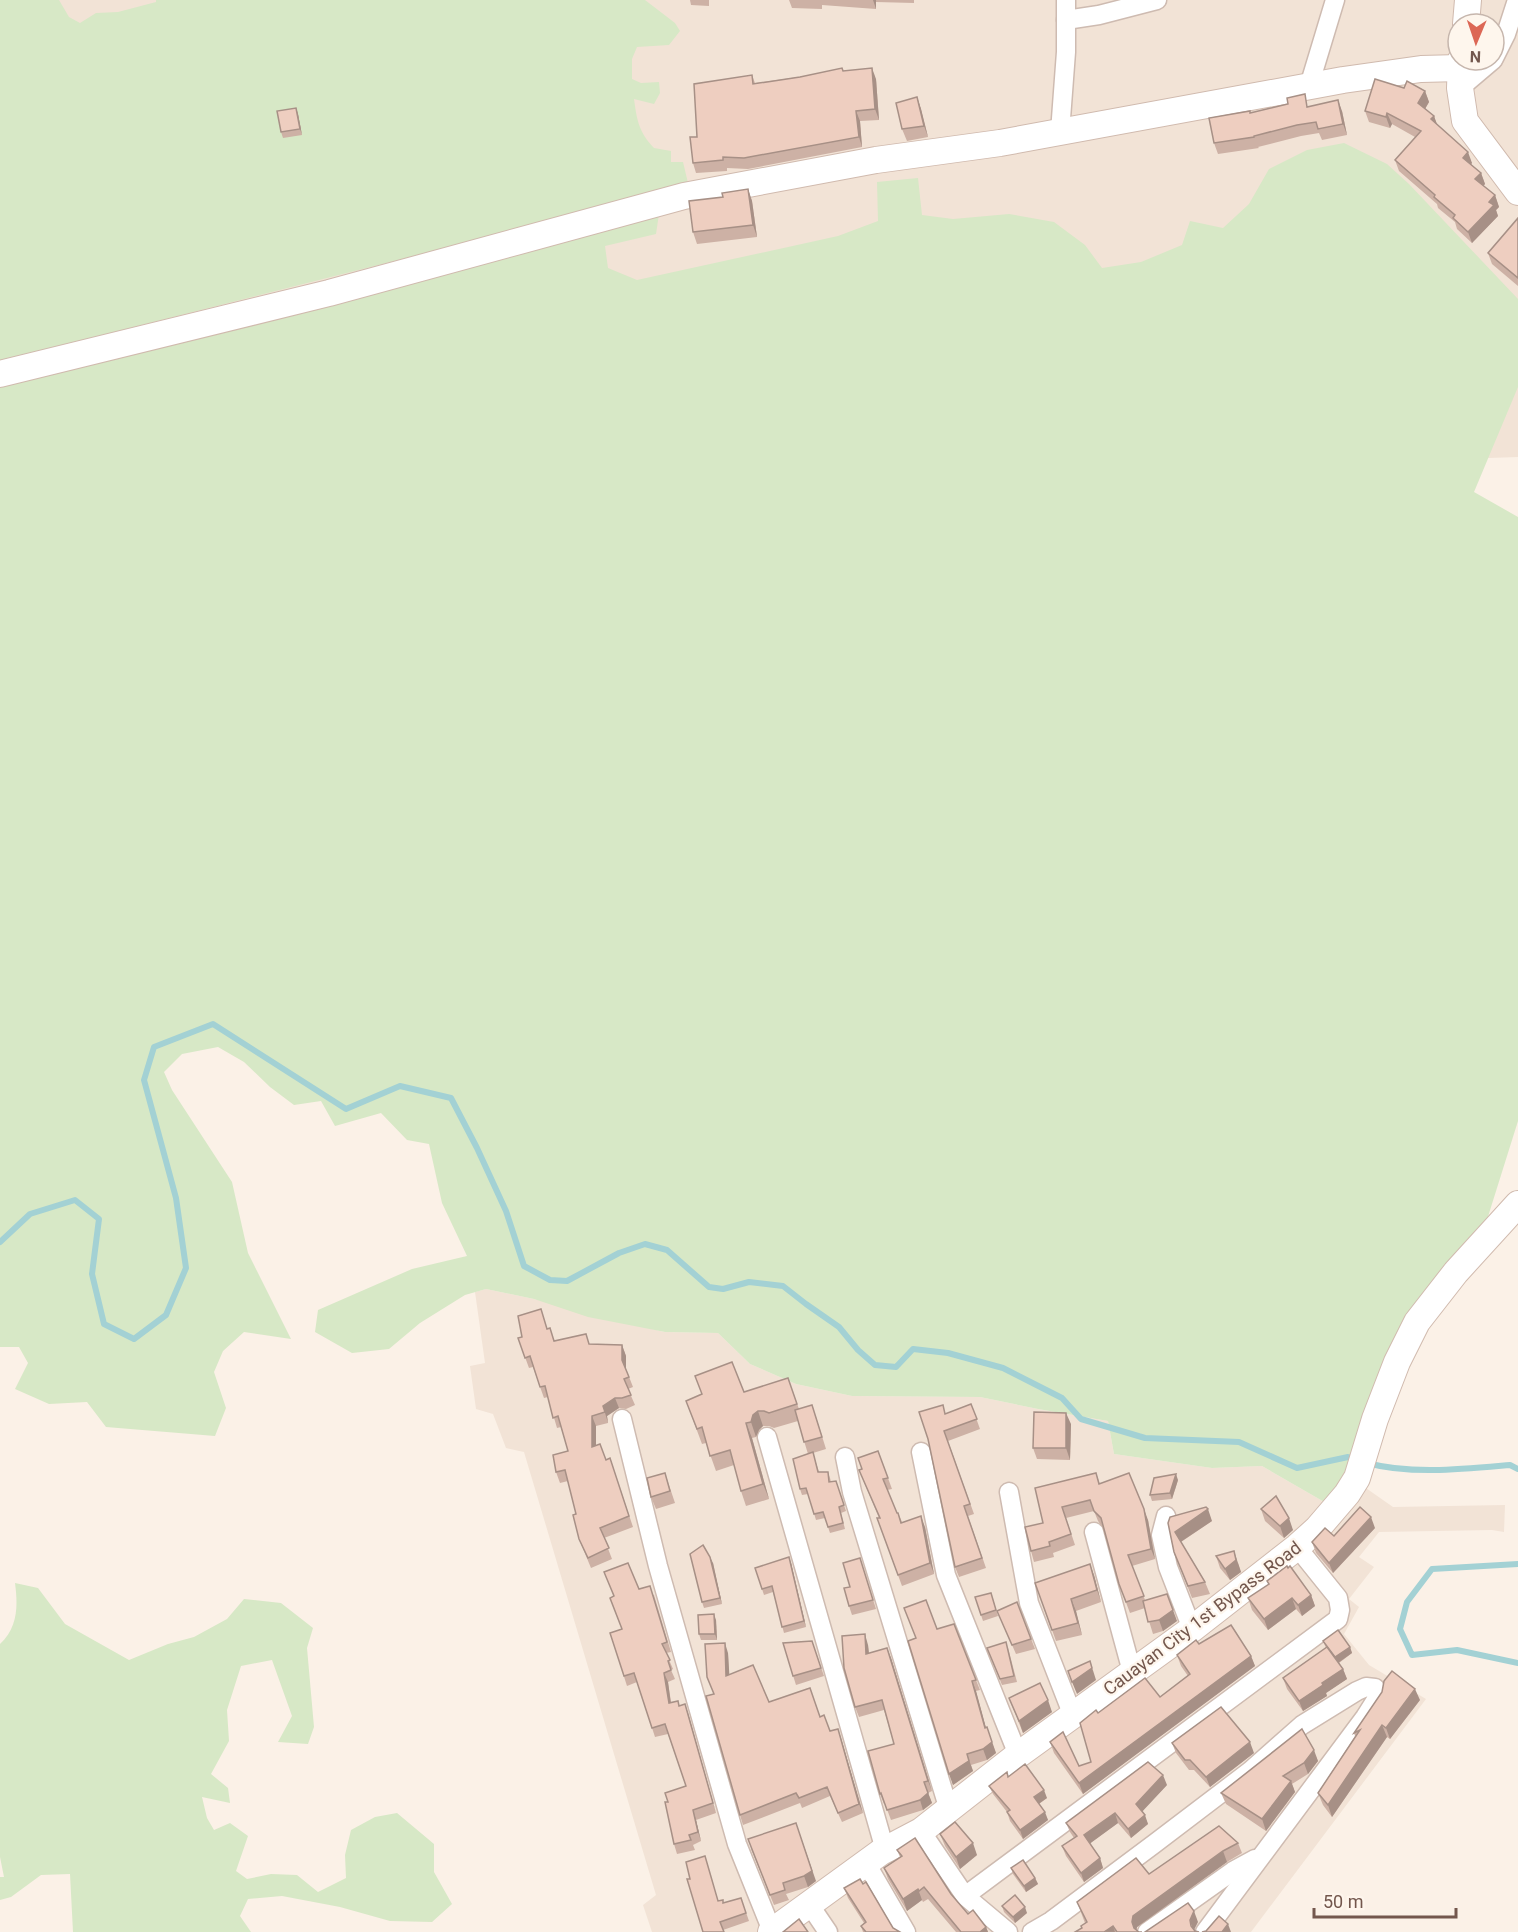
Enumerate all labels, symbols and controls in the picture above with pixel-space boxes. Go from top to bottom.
north arrow [1446,12,1506,72]
text: N [1470,47,1481,66]
street label: Cauayan City 1st Bypass Road [1099,1537,1305,1699]
scale bar [1314,1881,1456,1919]
text: 50 m [1323,1891,1363,1912]

